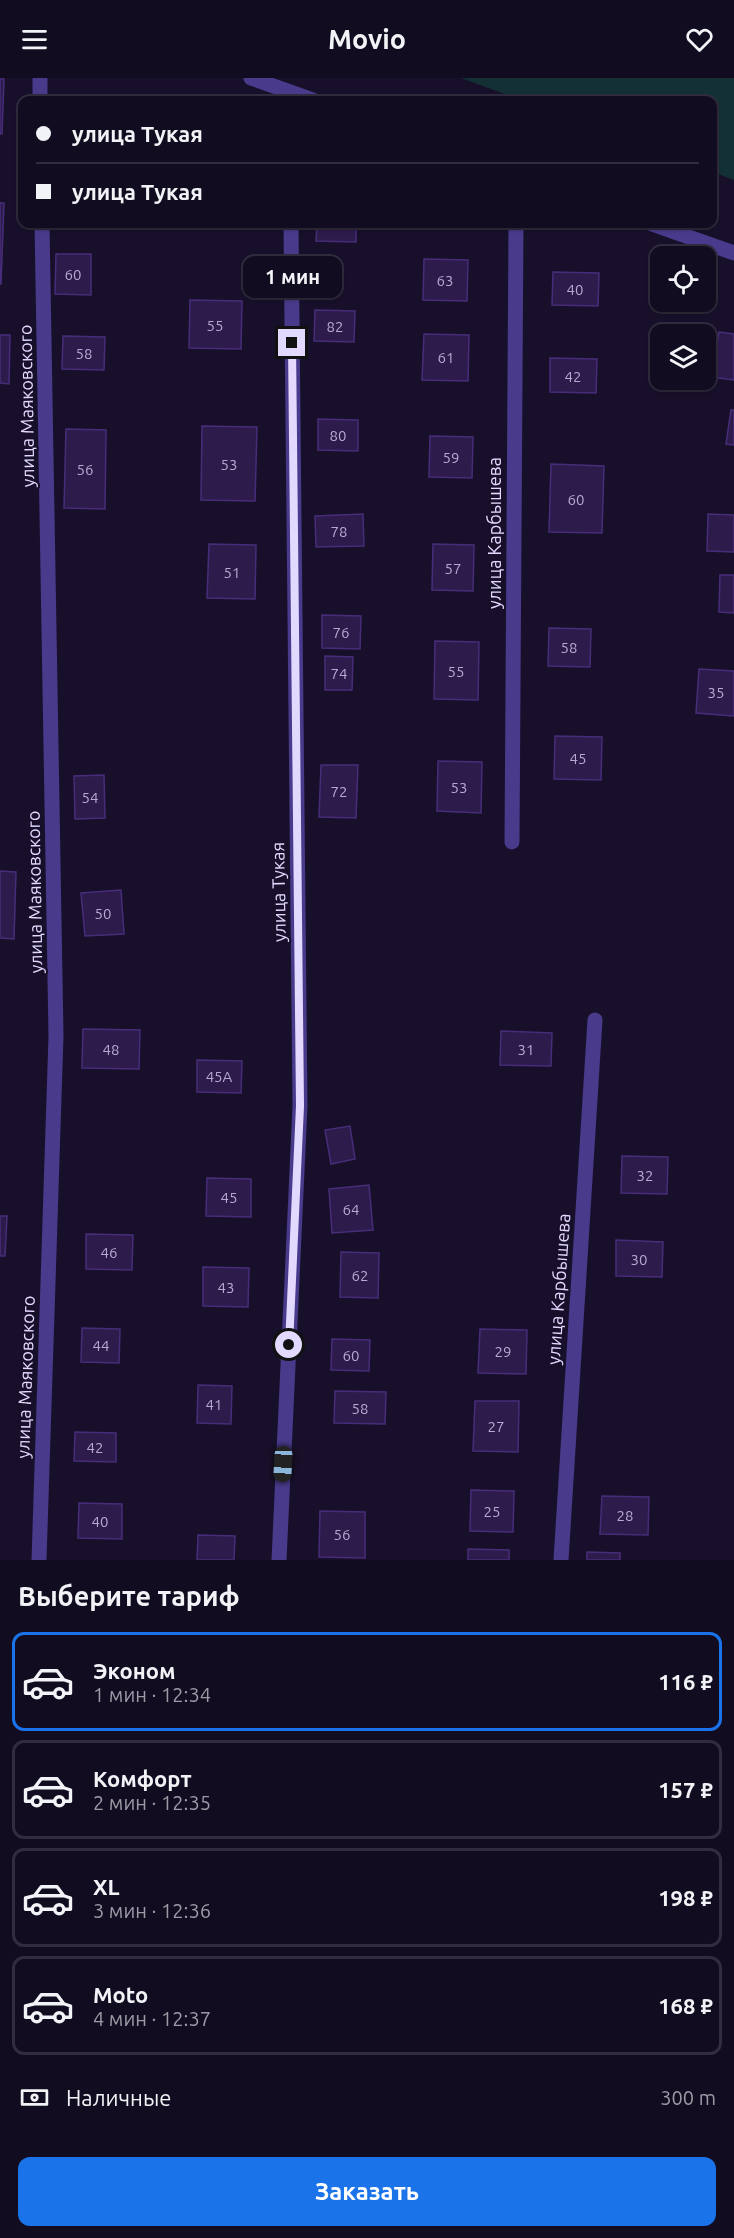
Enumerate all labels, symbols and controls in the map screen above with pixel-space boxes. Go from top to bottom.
icon: menu [18,23,51,56]
icon: heart [683,23,716,56]
text: Movio [328,24,406,54]
text: улица Тукая [72,121,203,146]
text: улица Тукая [72,179,203,204]
map controls [650,246,716,390]
button: locate [650,246,716,312]
callout: 1 мин [242,256,342,298]
text: 1 мин [265,265,320,288]
house number: 60 [65,266,81,283]
house number: 63 [437,272,453,289]
house number: 40 [567,281,583,298]
house number: 55 [207,317,223,334]
house number: 82 [327,318,343,335]
street label: улица Маяковского [15,324,37,488]
button: layers [650,324,716,390]
route end [278,329,305,356]
house number: 58 [76,345,92,362]
house number: 61 [438,349,454,366]
house number: 42 [565,368,581,385]
house number: 80 [330,427,346,444]
house number: 59 [443,449,459,466]
house number: 53 [221,456,237,473]
street label: улица Карбышева [484,457,504,609]
house number: 56 [77,461,93,478]
house number: 60 [568,491,584,508]
house number: 78 [331,523,347,540]
house number: 57 [445,560,461,577]
house number: 51 [224,564,240,581]
house number: 76 [333,624,349,641]
house number: 58 [561,639,577,656]
house number: 55 [448,663,464,680]
house number: 74 [331,665,347,682]
house number: 35 [708,684,724,701]
house number: 45 [570,750,586,767]
house number: 53 [451,779,467,796]
house number: 72 [331,783,347,800]
house number: 54 [82,789,98,806]
street label: улица Маяковского [23,810,45,974]
street label: улица Тукая [267,842,289,942]
house number: 50 [95,905,111,922]
house number: 48 [103,1041,119,1058]
house number: 31 [518,1041,534,1058]
house number: 45А [206,1068,233,1085]
house number: 32 [637,1167,653,1184]
house number: 45 [221,1189,237,1206]
house number: 64 [343,1201,359,1218]
street label: улица Карбышева [543,1213,573,1365]
house number: 46 [101,1244,117,1261]
house number: 30 [631,1251,647,1268]
house number: 62 [352,1267,368,1284]
house number: 43 [218,1279,234,1296]
street label: улица Маяковского [12,1295,38,1459]
route start [275,1331,302,1358]
house number: 44 [93,1337,109,1354]
house number: 29 [495,1343,511,1360]
house number: 60 [343,1347,359,1364]
house number: 41 [206,1396,222,1413]
house number: 58 [352,1400,368,1417]
house number: 27 [488,1418,504,1435]
house number: 42 [87,1439,103,1456]
car [273,1446,293,1482]
house number: 25 [484,1503,500,1520]
house number: 28 [617,1507,633,1524]
house number: 40 [92,1513,108,1530]
house number: 56 [334,1526,350,1543]
text: Выберите тариф [18,1581,240,1611]
icon: car [21,1655,75,1709]
text: Эконом [93,1658,175,1683]
text: 116 ₽ [658,1669,713,1694]
text: 1 мин · 12:34 [93,1683,211,1706]
icon: car [21,1763,75,1817]
text: Комфорт [93,1766,192,1791]
text: 157 ₽ [658,1777,713,1802]
text: 2 мин · 12:35 [93,1791,211,1814]
icon: car [21,1871,75,1925]
text: XL [93,1874,120,1899]
text: 198 ₽ [658,1885,713,1910]
text: 3 мин · 12:36 [93,1899,211,1922]
icon: car [21,1979,75,2033]
text: Moto [93,1982,148,2007]
text: 168 ₽ [658,1993,713,2018]
text: 4 мин · 12:37 [93,2007,211,2030]
icon: cash [18,2081,51,2114]
text: Наличные [66,2085,171,2110]
text: 300 m [660,2086,716,2109]
button: Заказать [18,2157,716,2226]

